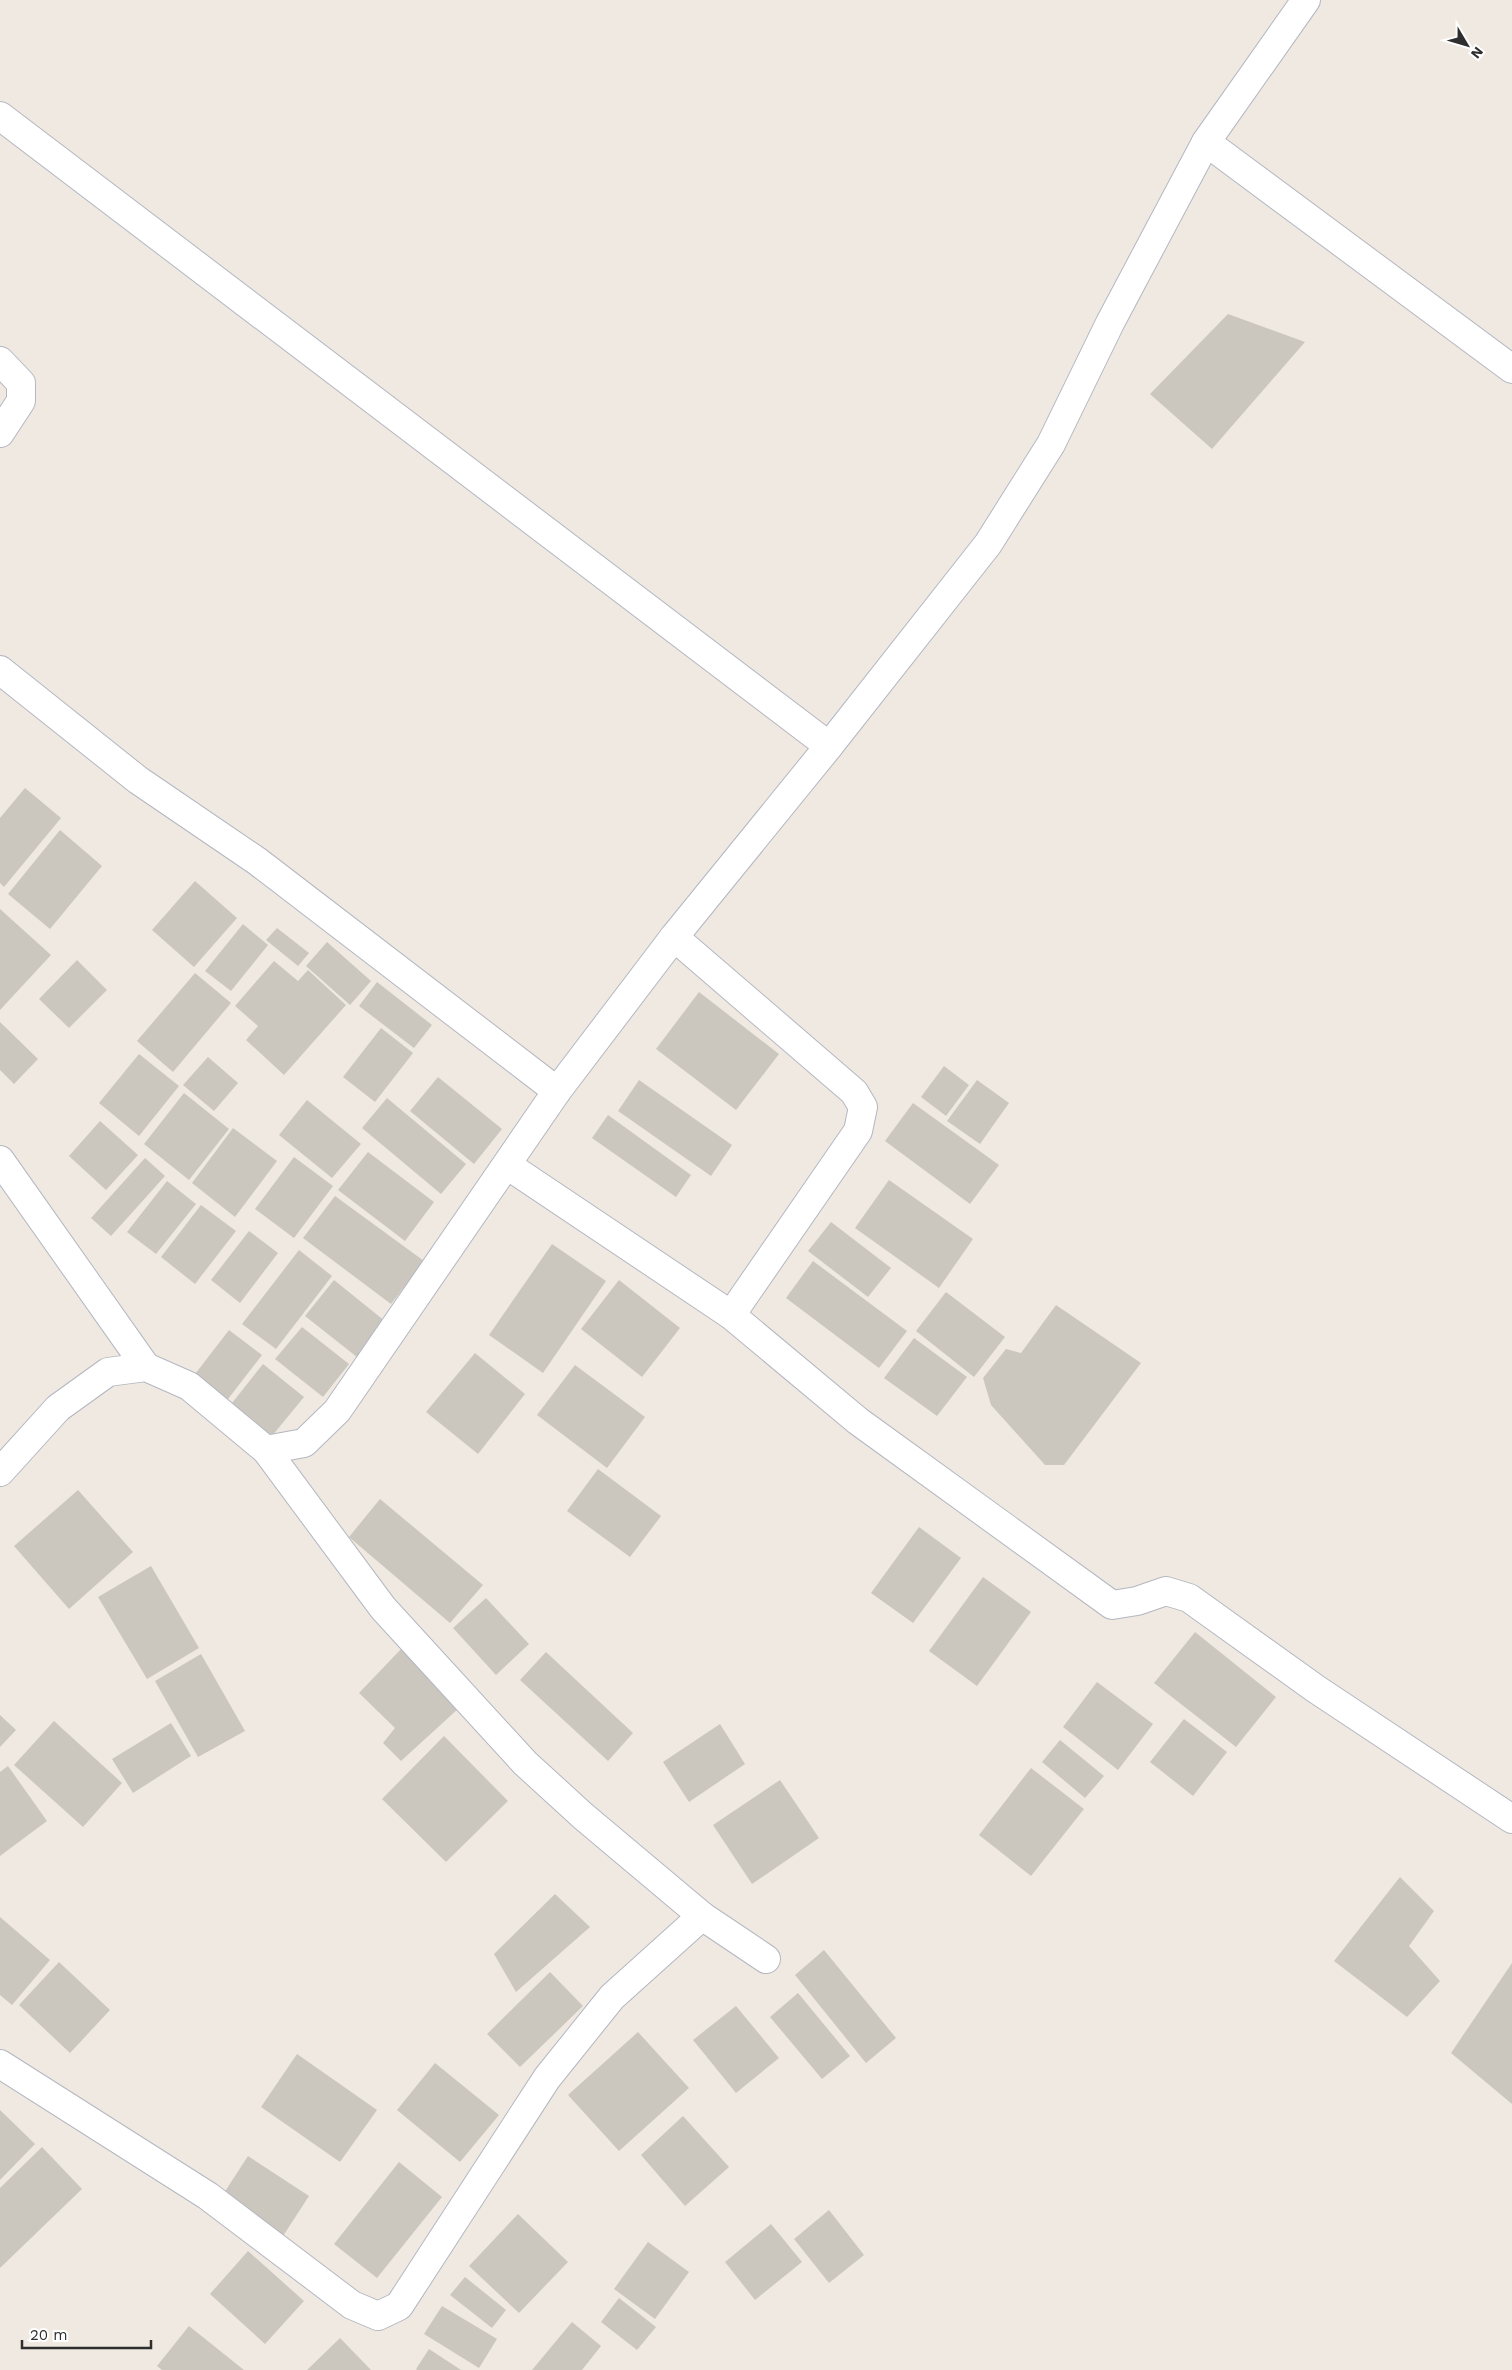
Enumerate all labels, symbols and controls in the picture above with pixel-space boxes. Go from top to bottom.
north arrow [1442,20,1492,70]
text: N [1468,44,1487,62]
scale bar [22,2318,151,2350]
text: 20 m [30,2326,68,2344]

